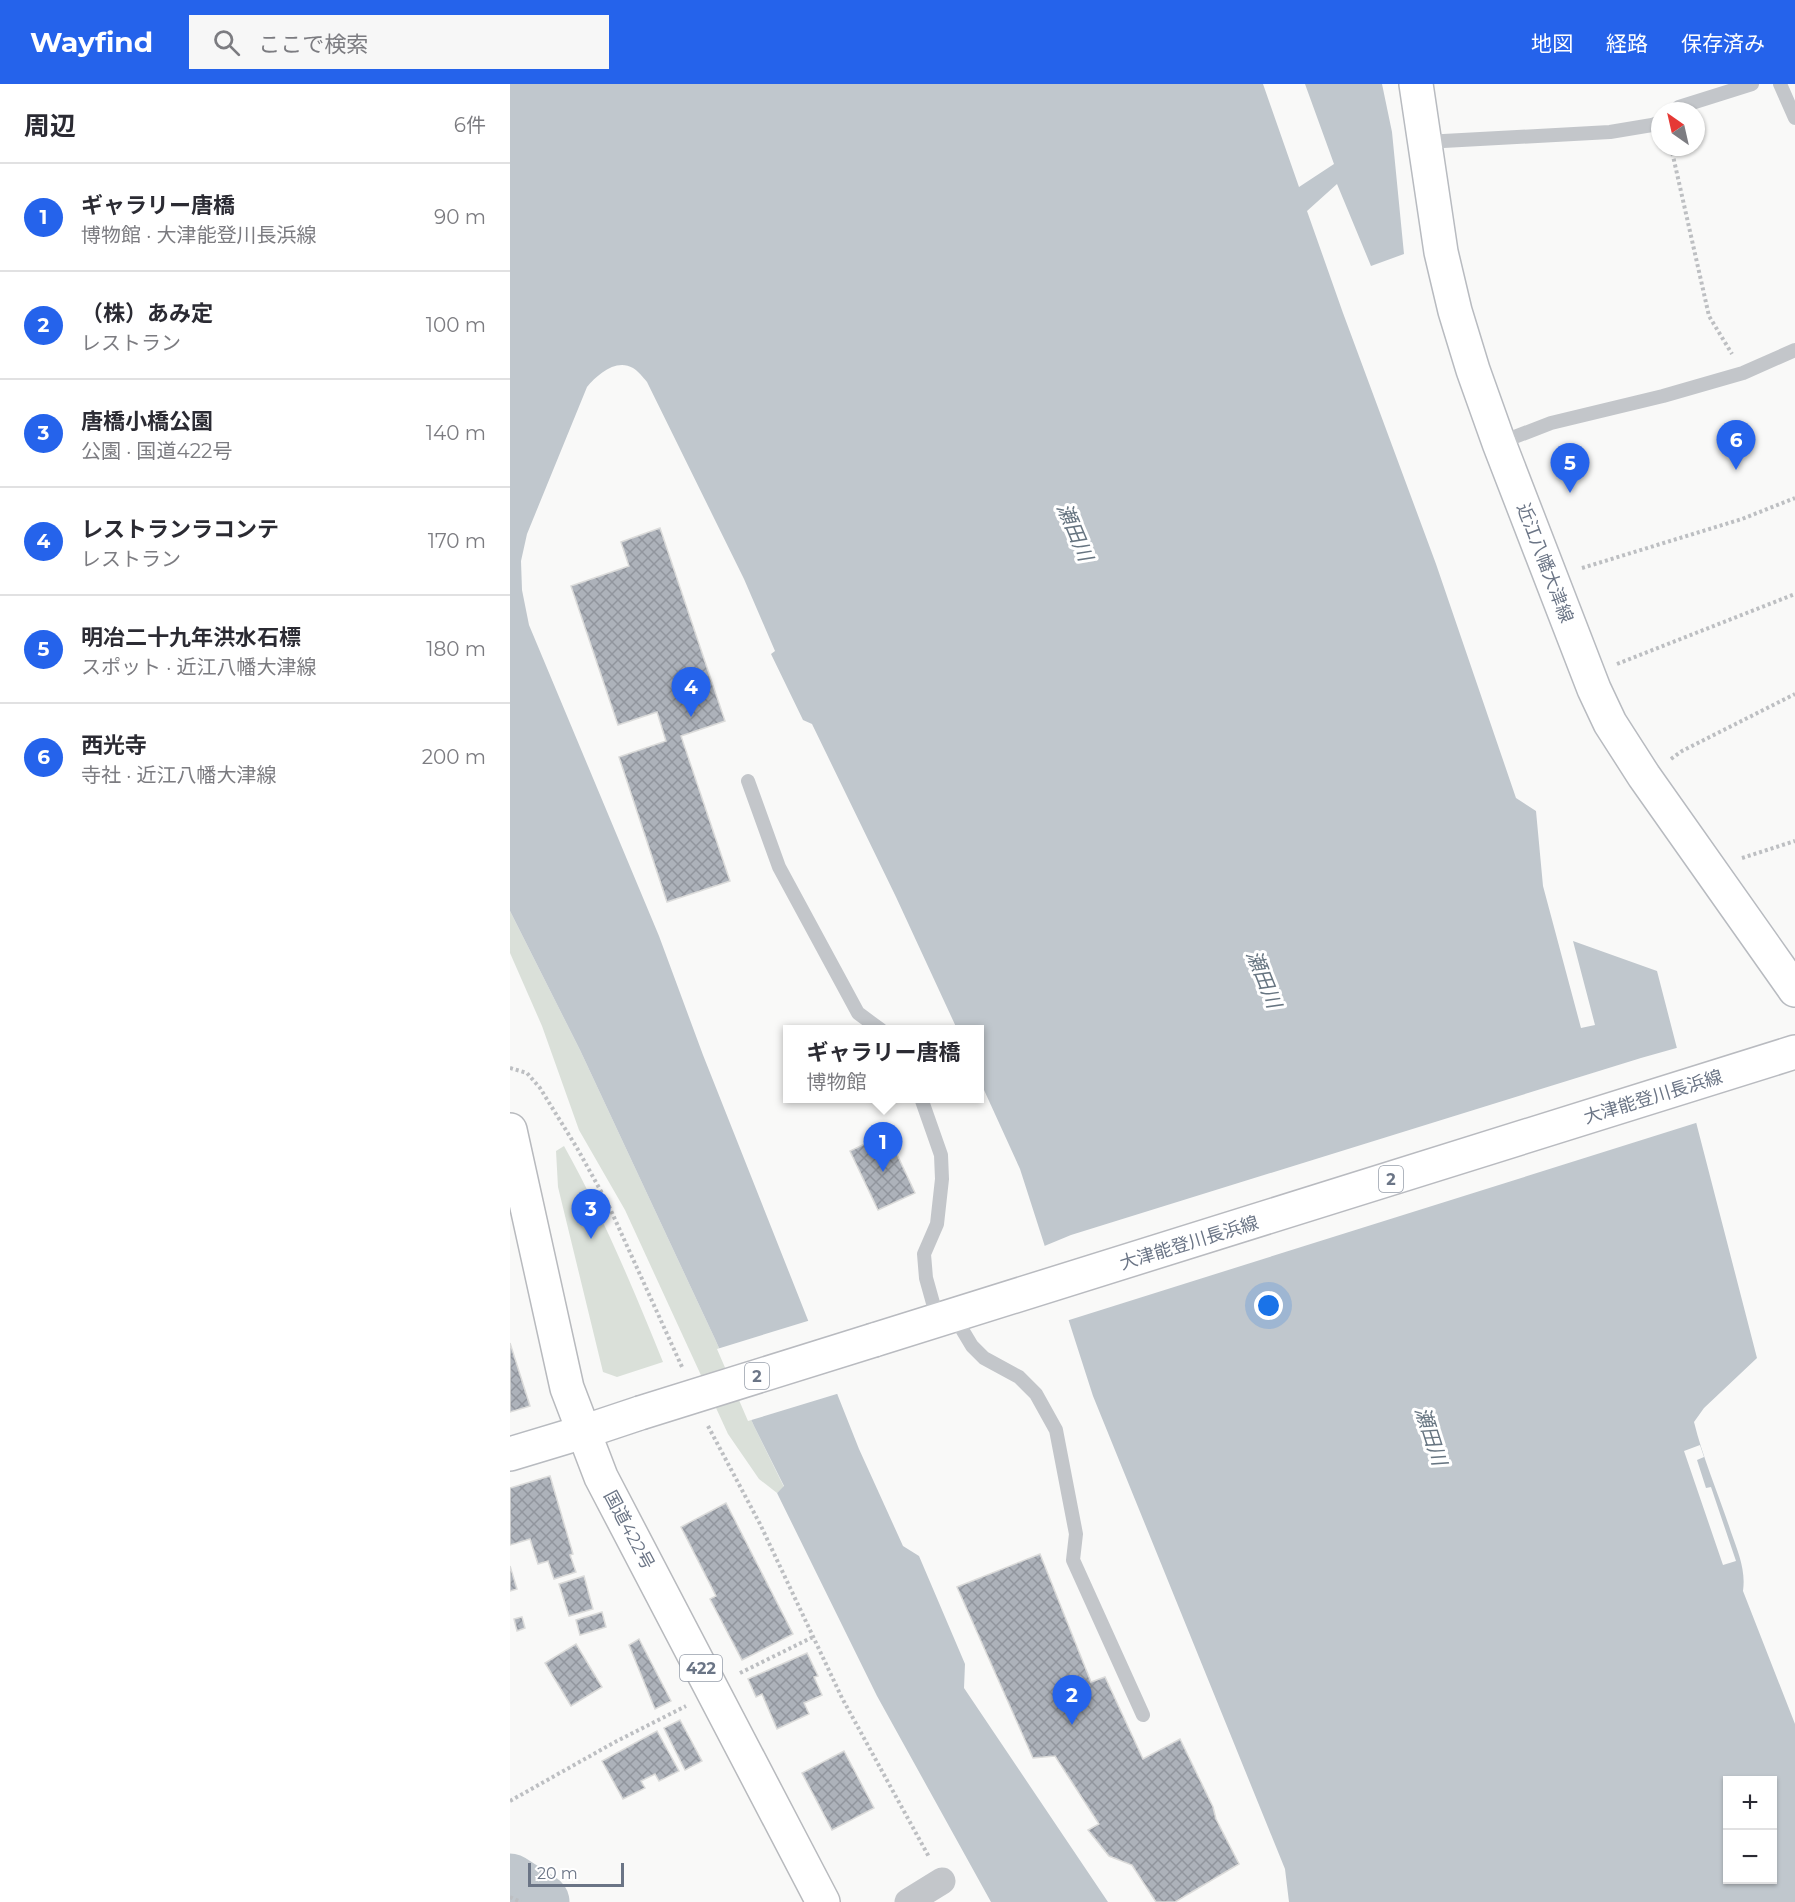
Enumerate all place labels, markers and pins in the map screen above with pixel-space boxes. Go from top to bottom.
pin: 6 [1716,420,1756,470]
pin: 5 [1550,444,1590,493]
pin: 4 [672,668,711,717]
pin: 1 [864,1122,902,1172]
pin: 3 [572,1190,610,1239]
pin: 2 [1052,1676,1092,1725]

